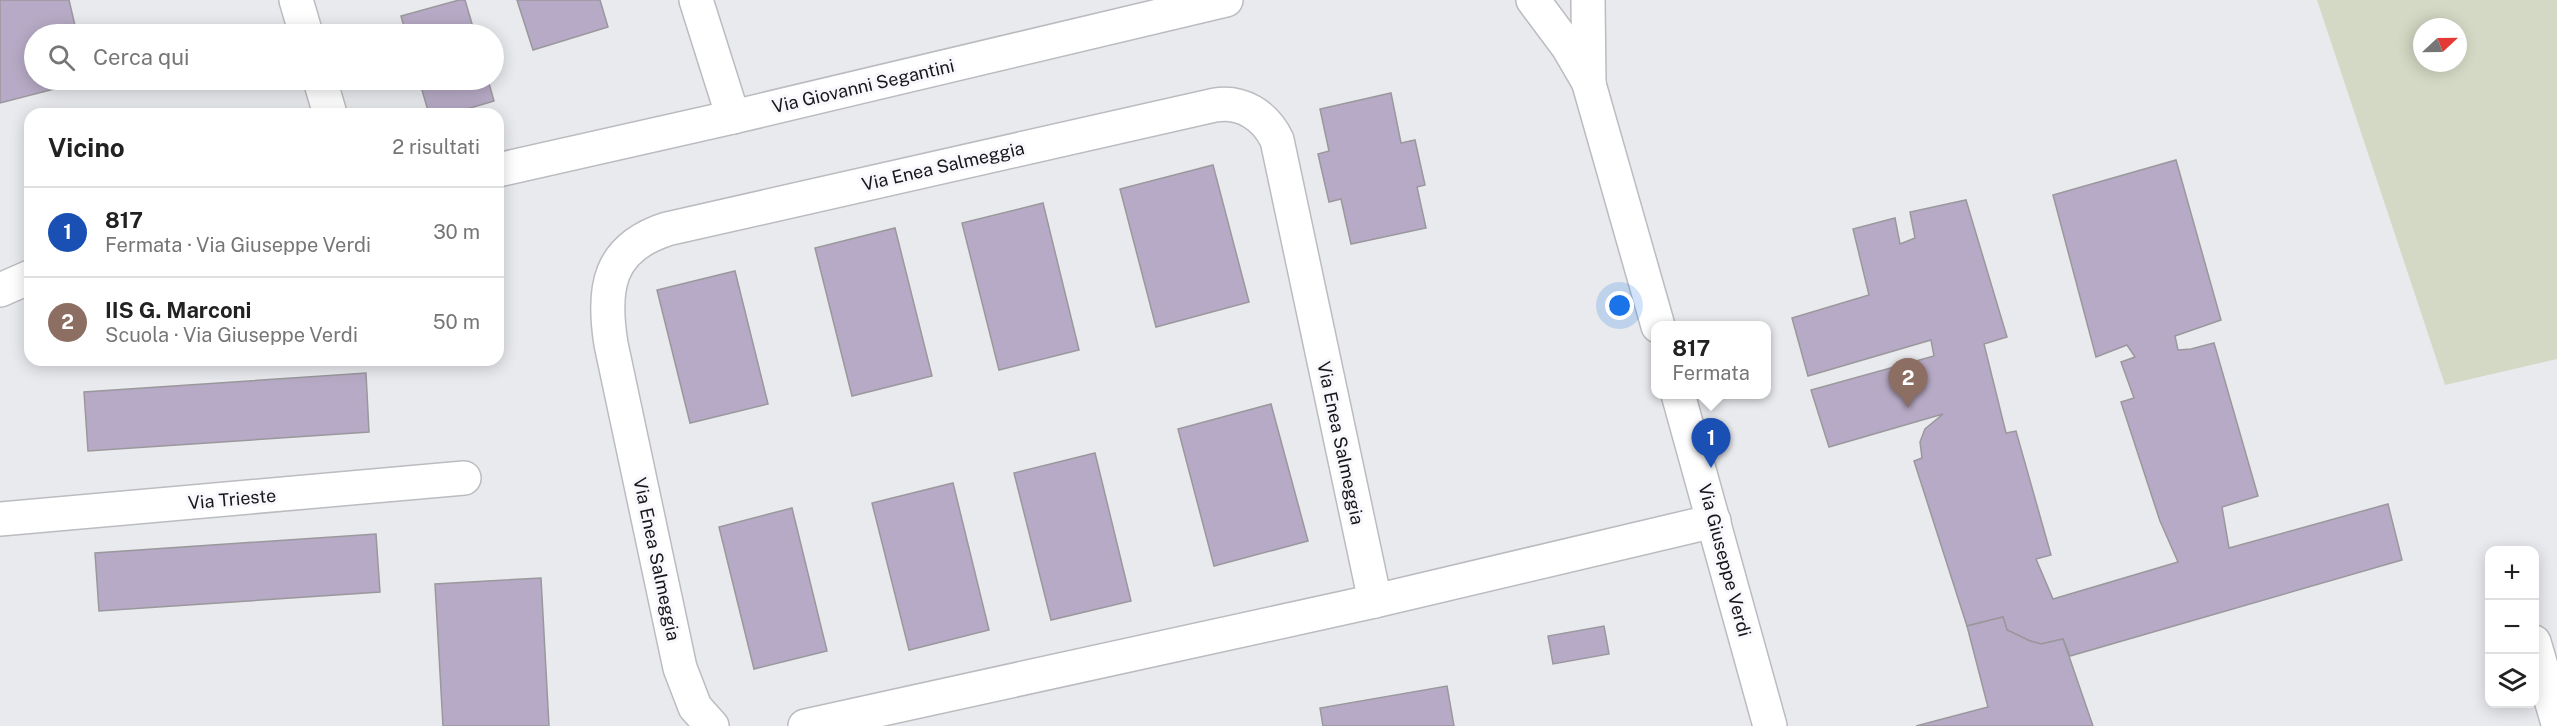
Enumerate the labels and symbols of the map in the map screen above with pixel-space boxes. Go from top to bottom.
north arrow [2413,18,2467,72]
street label: Via Giovanni Segantini [770,55,956,117]
street label: Via Enea Salmeggia [860,137,1026,195]
your location [1605,291,1634,320]
pin: 2 [1888,358,1928,408]
street label: Via Enea Salmeggia [1313,360,1369,526]
pin: 1 [1692,418,1730,468]
street label: Via Enea Salmeggia [629,476,685,642]
street label: Via Giuseppe Verdi [1694,481,1756,639]
street label: Via Trieste [187,485,277,513]

